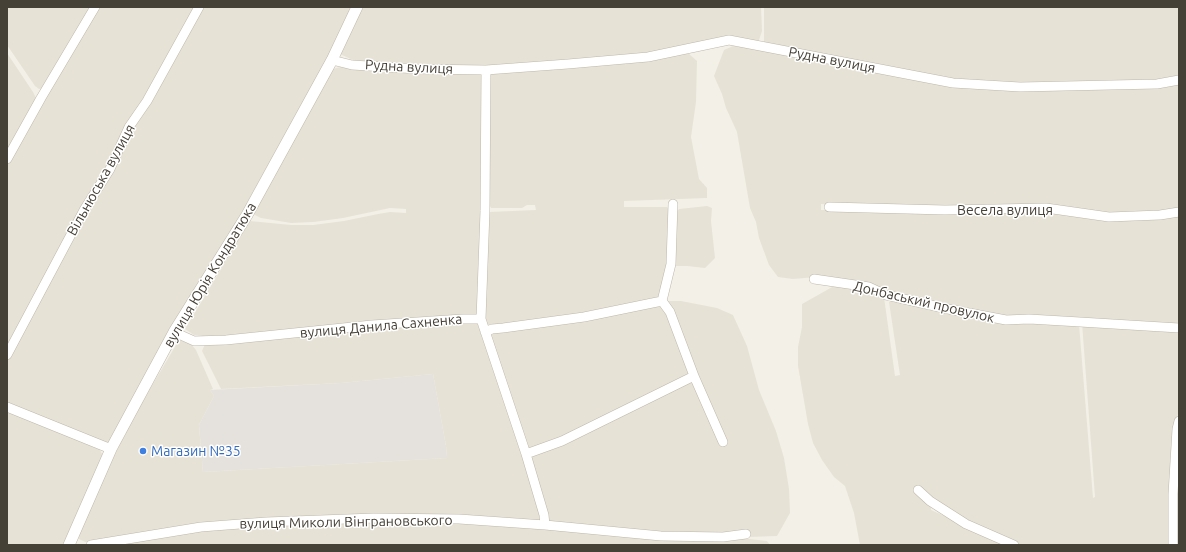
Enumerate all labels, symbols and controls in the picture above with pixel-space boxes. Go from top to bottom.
street label: Рудна вулиця [787,43,877,77]
street label: Рудна вулиця [365,56,453,78]
street label: Вільнюська вулиця [63,121,139,239]
street label: вулиця Юрія Кондратюка [160,199,260,351]
street label: Весела вулиця [957,202,1053,218]
street label: Донбаський провулок [852,278,996,326]
street label: вулиця Данила Сахненка [299,311,463,341]
place label: Магазин №35 [151,443,241,459]
marker: Магазин №35 [138,446,148,456]
street label: вулиця Миколи Вінграновського [239,512,453,532]

